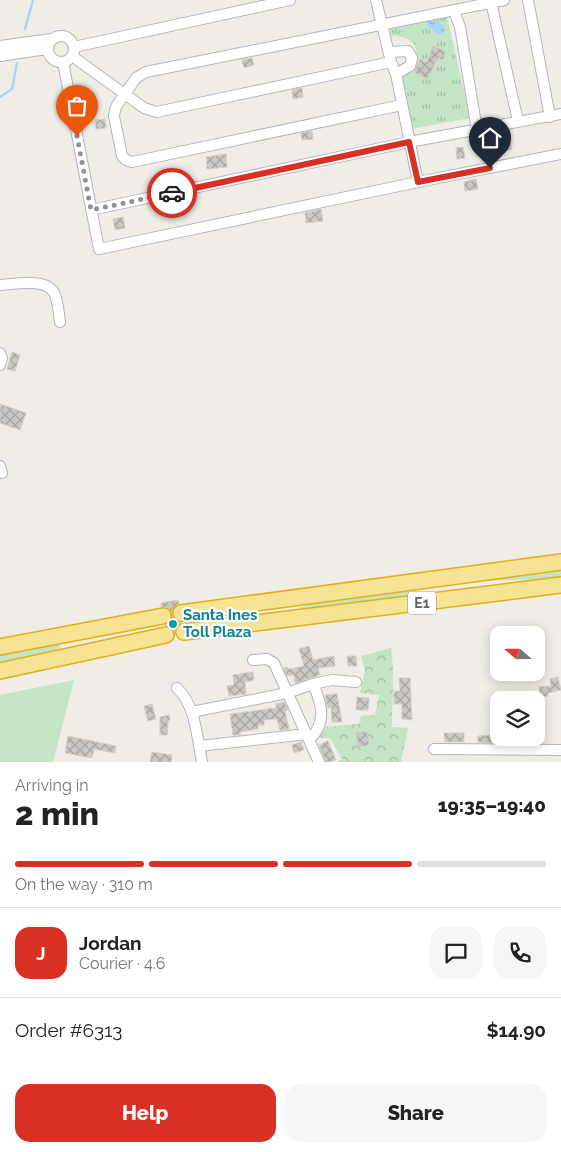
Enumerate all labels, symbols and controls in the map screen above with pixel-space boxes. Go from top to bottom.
pin [56,85,98,136]
icon: bag [63,92,91,120]
pin [469,117,511,168]
icon: home [476,124,504,152]
courier [147,168,197,218]
icon: car [158,179,186,207]
road number: E1 [408,592,436,614]
place label: Santa Ines Toll Plaza [183,606,258,641]
marker: Santa Ines Toll Plaza [167,618,179,630]
north arrow [490,626,545,681]
map controls [490,626,545,746]
button: layers [490,691,545,746]
text: Arriving in [15,776,89,795]
text: 19:35–19:40 [438,794,546,816]
text: 2 min [15,795,99,832]
text: On the way · 310 m [15,875,153,894]
button: chat [430,927,482,979]
button: phone [494,927,546,979]
text: Jordan [79,932,142,954]
text: J [36,942,46,964]
text: Courier · 4.6 [79,954,165,973]
text: Order #6313 [15,1019,122,1041]
text: $14.90 [487,1019,546,1041]
button: Help [15,1084,276,1142]
button: Share [286,1084,546,1142]

